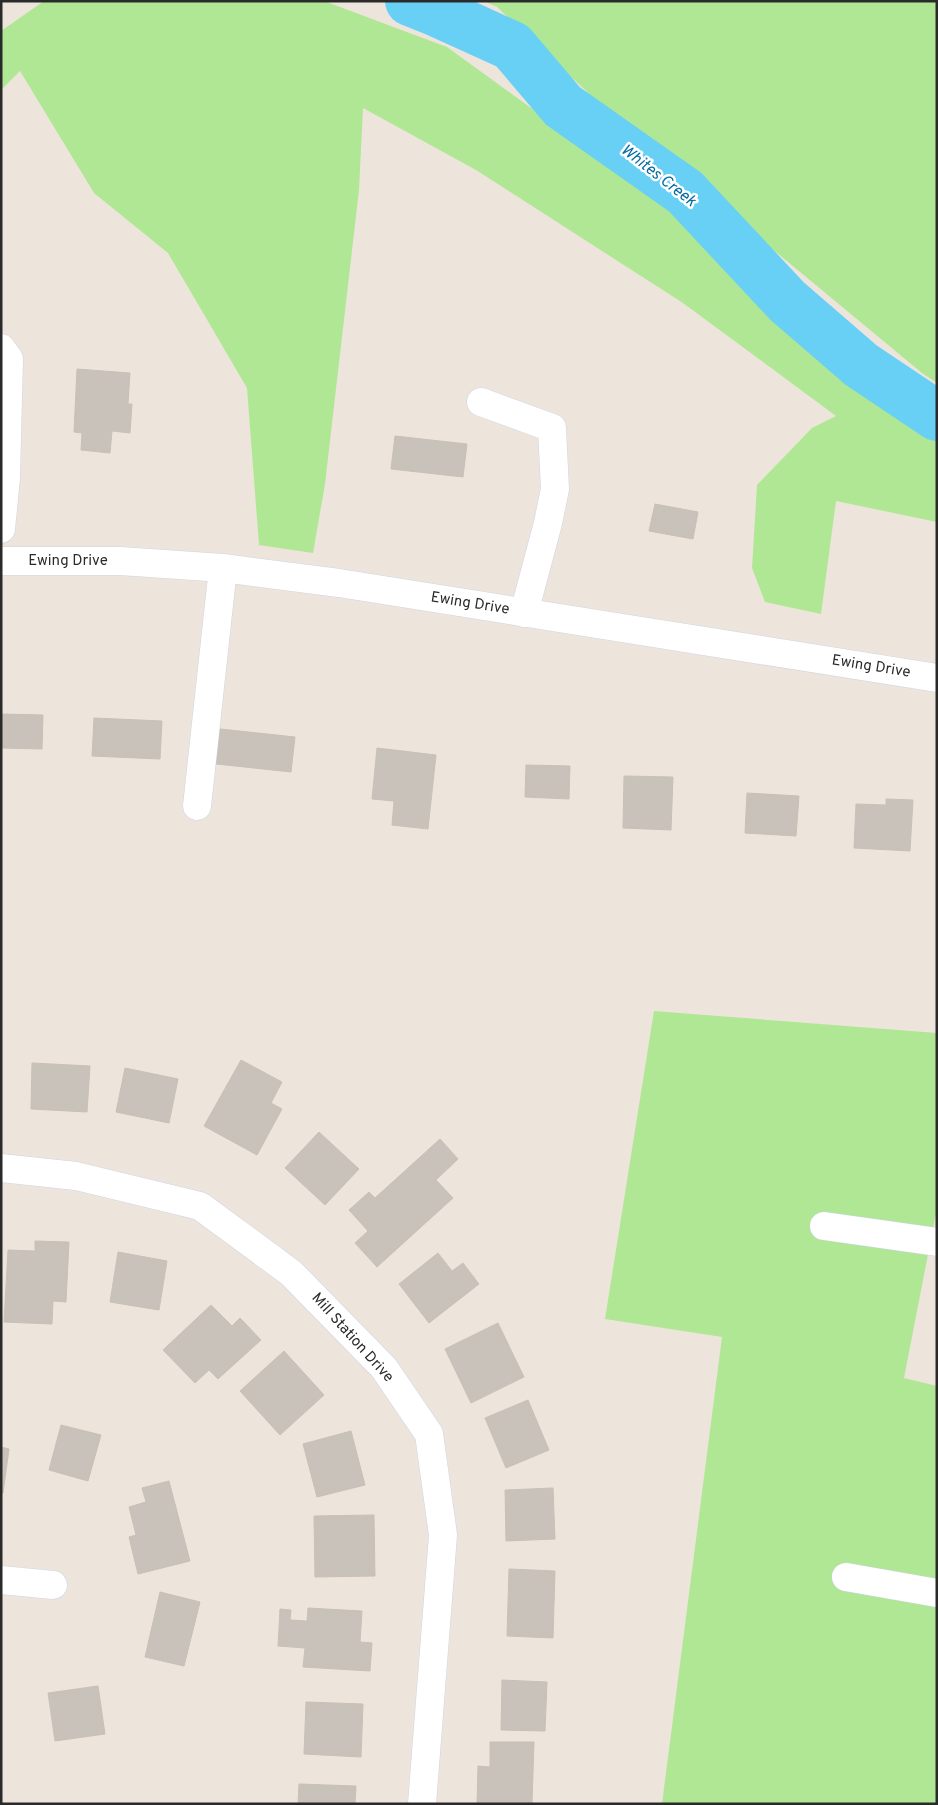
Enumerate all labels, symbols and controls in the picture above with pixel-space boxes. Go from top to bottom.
water label: Whites Creek [616,140,700,212]
street label: Ewing Drive [28,552,108,571]
street label: Ewing Drive [429,588,511,620]
street label: Ewing Drive [830,651,912,683]
street label: Mill Station Drive [307,1289,397,1387]

